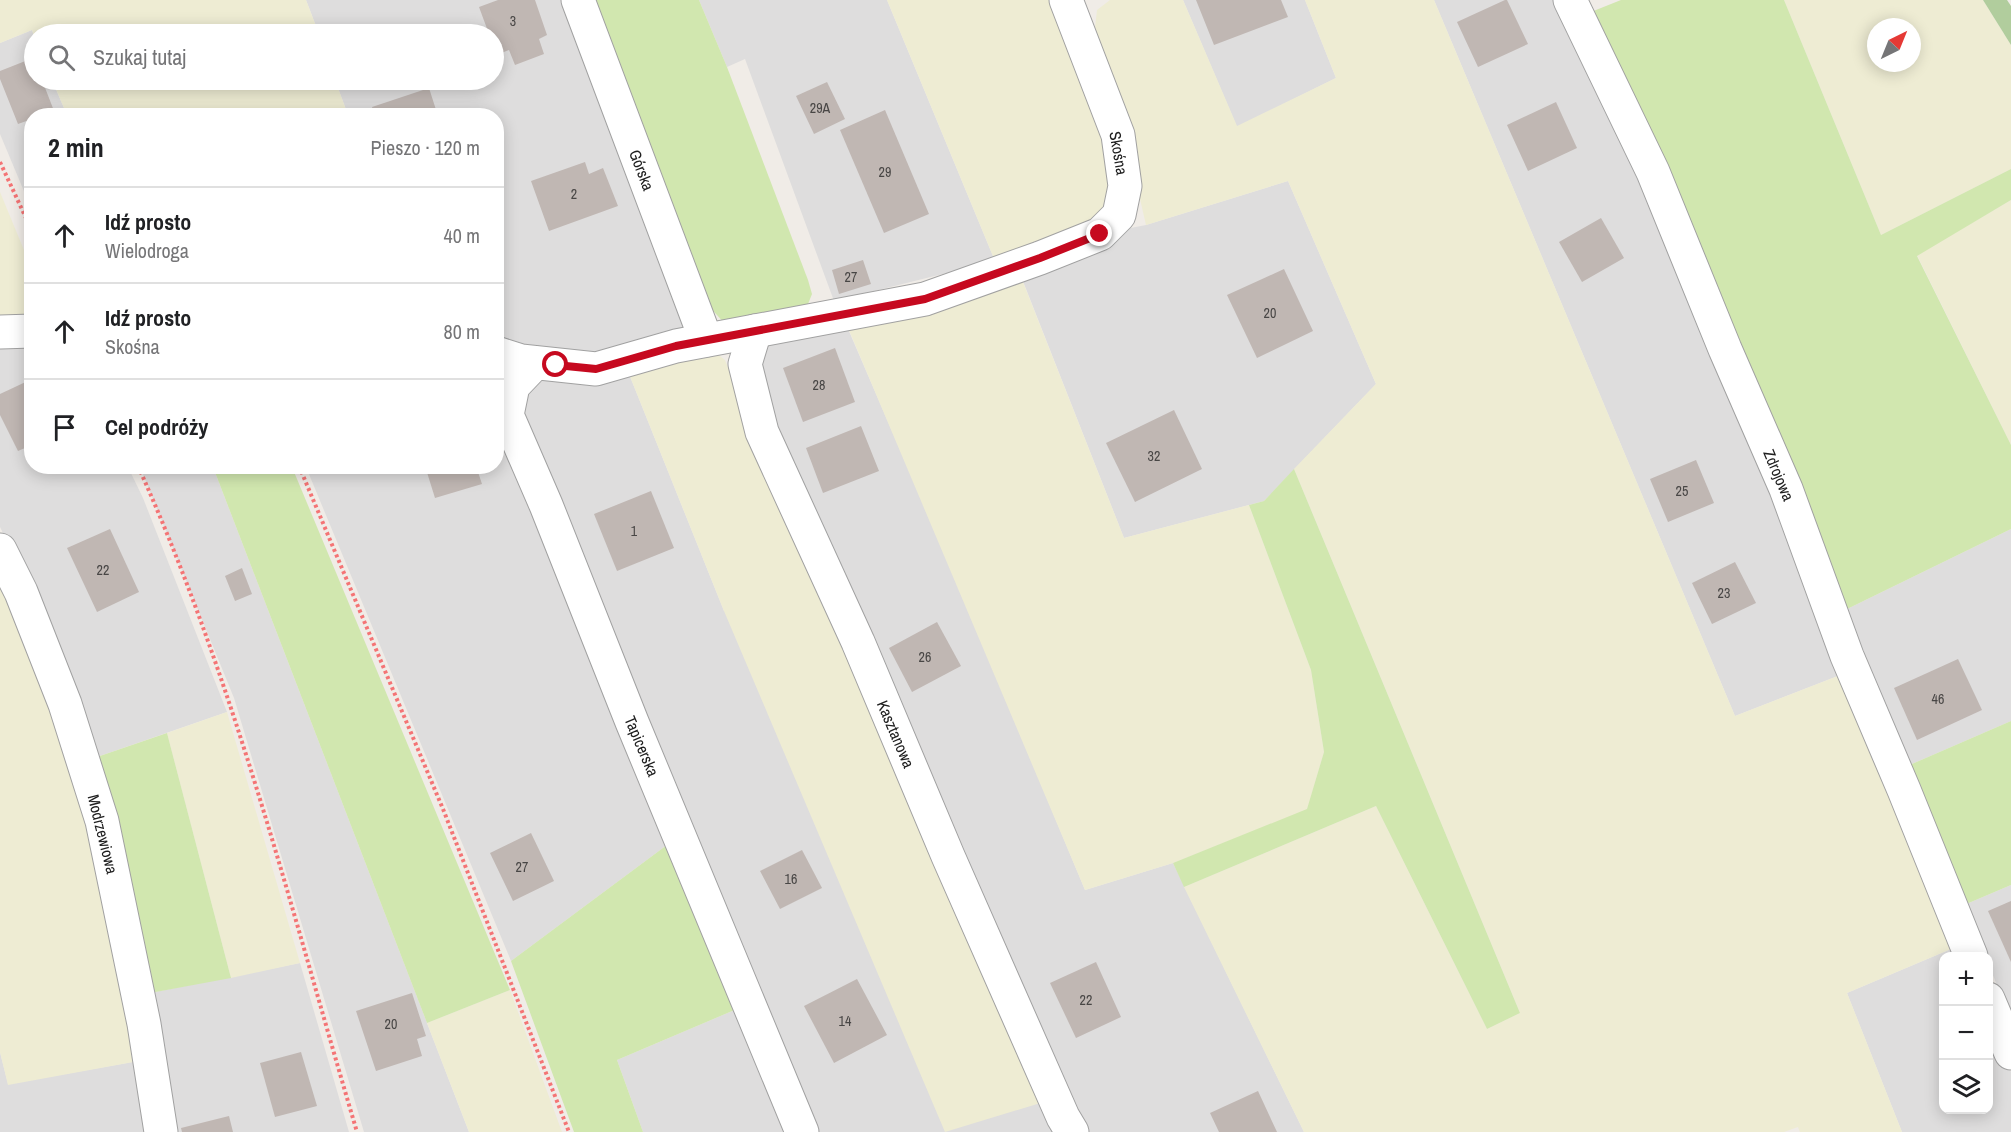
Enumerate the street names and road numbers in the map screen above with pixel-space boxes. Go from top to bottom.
street label: Skośna [1104,130,1134,177]
street label: Górska [624,146,660,194]
street label: Zdrojowa [1758,446,1800,505]
street label: Kasztanowa [872,697,920,772]
street label: Tapicerska [619,712,665,780]
street label: Modrzewiowa [83,792,124,877]

